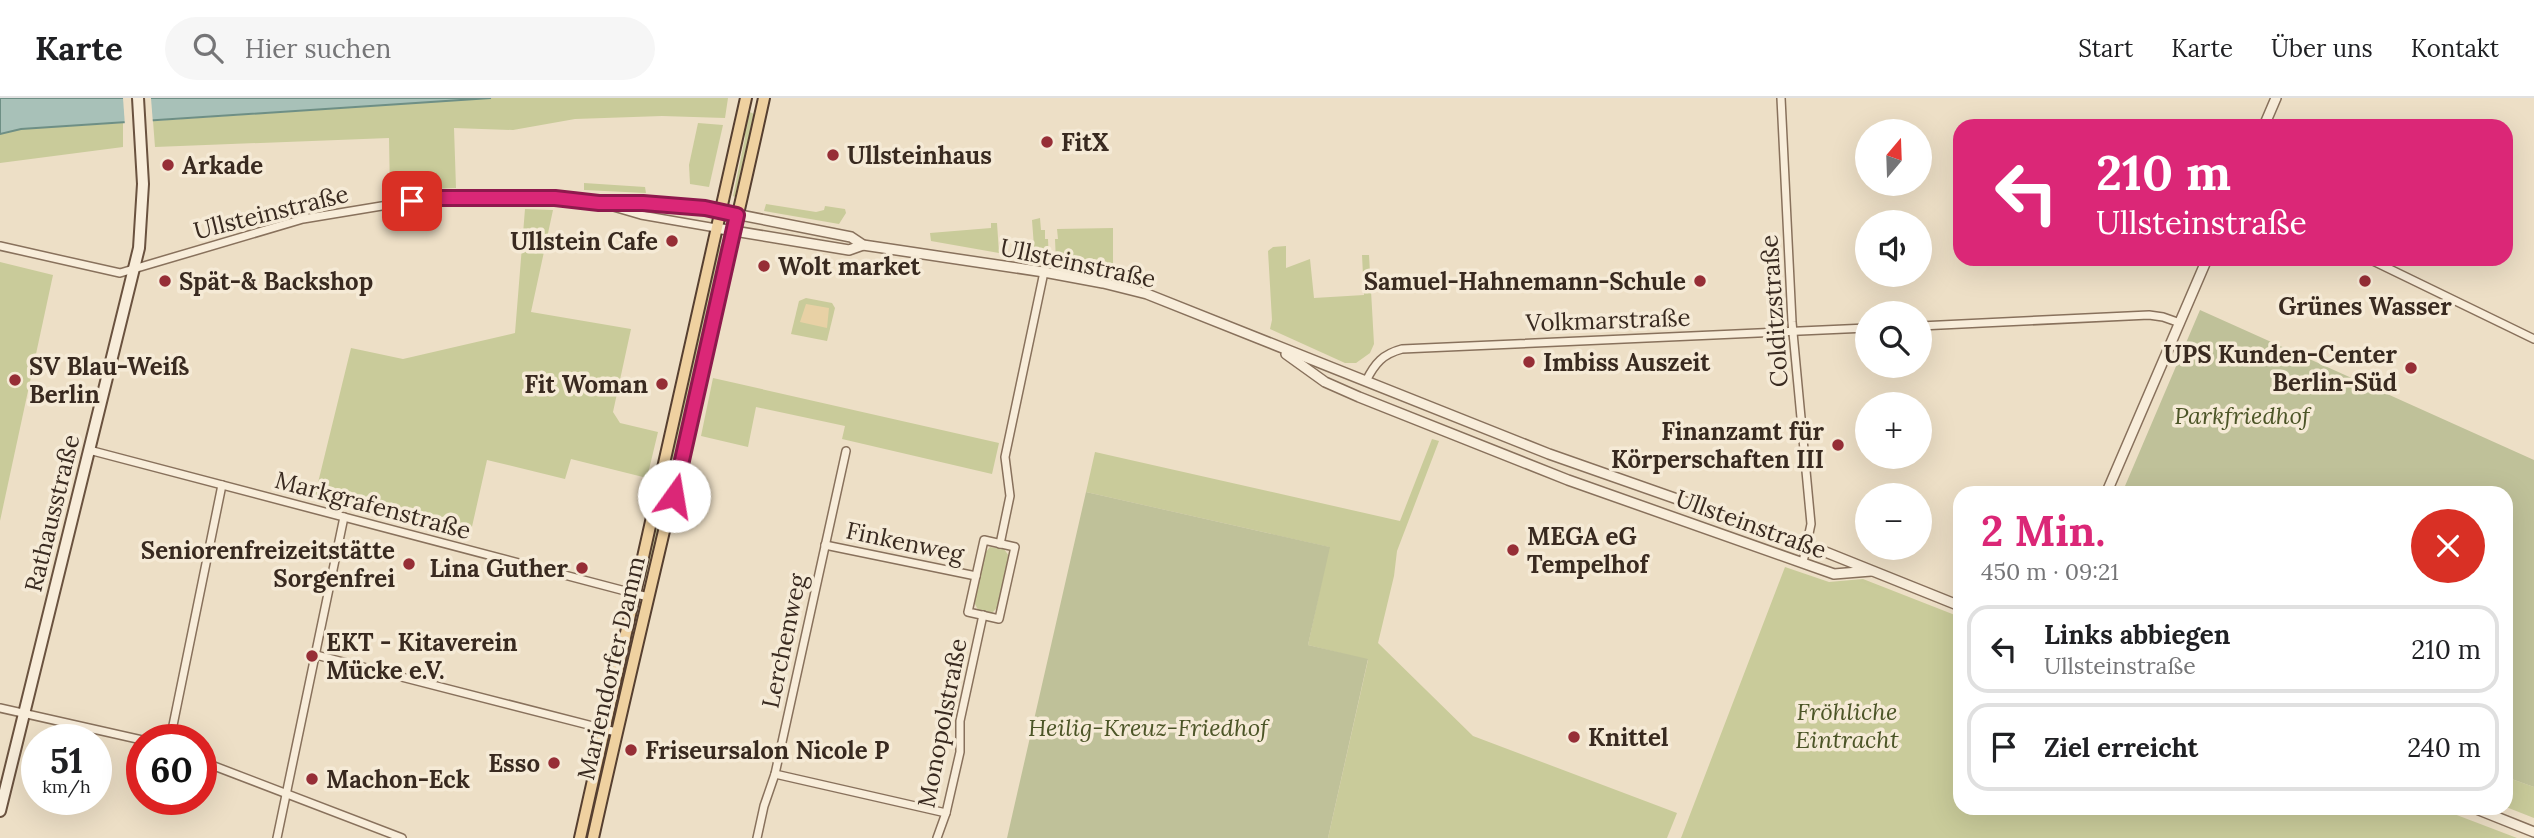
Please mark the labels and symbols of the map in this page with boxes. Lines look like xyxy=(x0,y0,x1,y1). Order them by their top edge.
north arrow xyxy=(1855,119,1932,196)
place label: FitX xyxy=(1061,127,1109,158)
marker: FitX xyxy=(1039,134,1055,150)
place label: Ullsteinhaus xyxy=(847,140,992,171)
marker: Ullsteinhaus xyxy=(825,147,841,163)
place label: Arkade xyxy=(182,150,263,181)
marker: Arkade xyxy=(160,157,176,173)
pin xyxy=(382,171,442,231)
street label: Ullsteinstraße xyxy=(191,178,351,246)
place label: Ullstein Cafe xyxy=(510,226,658,257)
street label: Ullsteinstraße xyxy=(997,231,1159,295)
marker: Ullstein Cafe xyxy=(664,233,680,249)
street label: Colditzstraße xyxy=(1753,234,1795,388)
place label: Wolt market xyxy=(778,251,921,282)
marker: Wolt market xyxy=(756,258,772,274)
place label: Spät-& Backshop xyxy=(179,266,373,297)
place label: Samuel-Hahnemann-Schule xyxy=(1364,266,1686,297)
marker: Spät-& Backshop xyxy=(157,273,173,289)
marker: Samuel-Hahnemann-Schule xyxy=(1692,273,1708,289)
marker: Grünes Wasser xyxy=(2357,273,2373,289)
place label: Grünes Wasser xyxy=(2278,291,2452,322)
street label: Volkmarstraße xyxy=(1524,302,1691,338)
place label: UPS Kunden-Center Berlin-Süd xyxy=(2164,339,2397,398)
place label: Imbiss Auszeit xyxy=(1543,347,1711,378)
place label: SV Blau-Weiß Berlin xyxy=(29,351,189,410)
marker: Imbiss Auszeit xyxy=(1521,354,1537,370)
marker: UPS Kunden-Center Berlin-Süd xyxy=(2403,360,2419,376)
place label: Fit Woman xyxy=(524,369,648,400)
marker: SV Blau-Weiß Berlin xyxy=(7,372,23,388)
marker: Fit Woman xyxy=(654,376,670,392)
park label: Parkfriedhof xyxy=(2174,400,2312,431)
place label: Finanzamt für Körperschaften III xyxy=(1611,416,1824,475)
street label: Rathausstraße xyxy=(17,431,87,595)
marker: Finanzamt für Körperschaften III xyxy=(1830,437,1846,453)
position arrow xyxy=(637,459,711,533)
street label: Markgrafenstraße xyxy=(272,464,474,546)
street label: Ullsteinstraße xyxy=(1671,482,1831,566)
street label: Finkenweg xyxy=(843,514,967,570)
place label: MEGA eG Tempelhof xyxy=(1527,521,1650,580)
place label: Seniorenfreizeitstätte Sorgenfrei xyxy=(141,535,395,594)
marker: MEGA eG Tempelhof xyxy=(1505,542,1521,558)
place label: Lina Guther xyxy=(429,553,568,584)
street label: Mariendorfer Damm xyxy=(570,553,652,783)
marker: Seniorenfreizeitstätte Sorgenfrei xyxy=(401,556,417,572)
marker: Lina Guther xyxy=(574,560,590,576)
street label: Lerchenweg xyxy=(755,570,814,711)
place label: EKT - Kitaverein Mücke e.V. xyxy=(326,627,518,686)
street label: Monopolstraße xyxy=(910,636,974,810)
marker: EKT - Kitaverein Mücke e.V. xyxy=(304,648,320,664)
park label: Fröhliche Eintracht xyxy=(1795,696,1899,755)
park label: Heilig-Kreuz-Friedhof xyxy=(1028,712,1270,743)
place label: Knittel xyxy=(1588,722,1668,753)
speed limit sign: 60 xyxy=(126,724,217,815)
marker: Knittel xyxy=(1566,729,1582,745)
place label: Friseursalon Nicole P xyxy=(645,735,889,766)
marker: Friseursalon Nicole P xyxy=(623,742,639,758)
place label: Esso xyxy=(488,748,540,779)
marker: Esso xyxy=(546,755,562,771)
place label: Machon-Eck xyxy=(326,764,470,795)
marker: Machon-Eck xyxy=(304,771,320,787)

